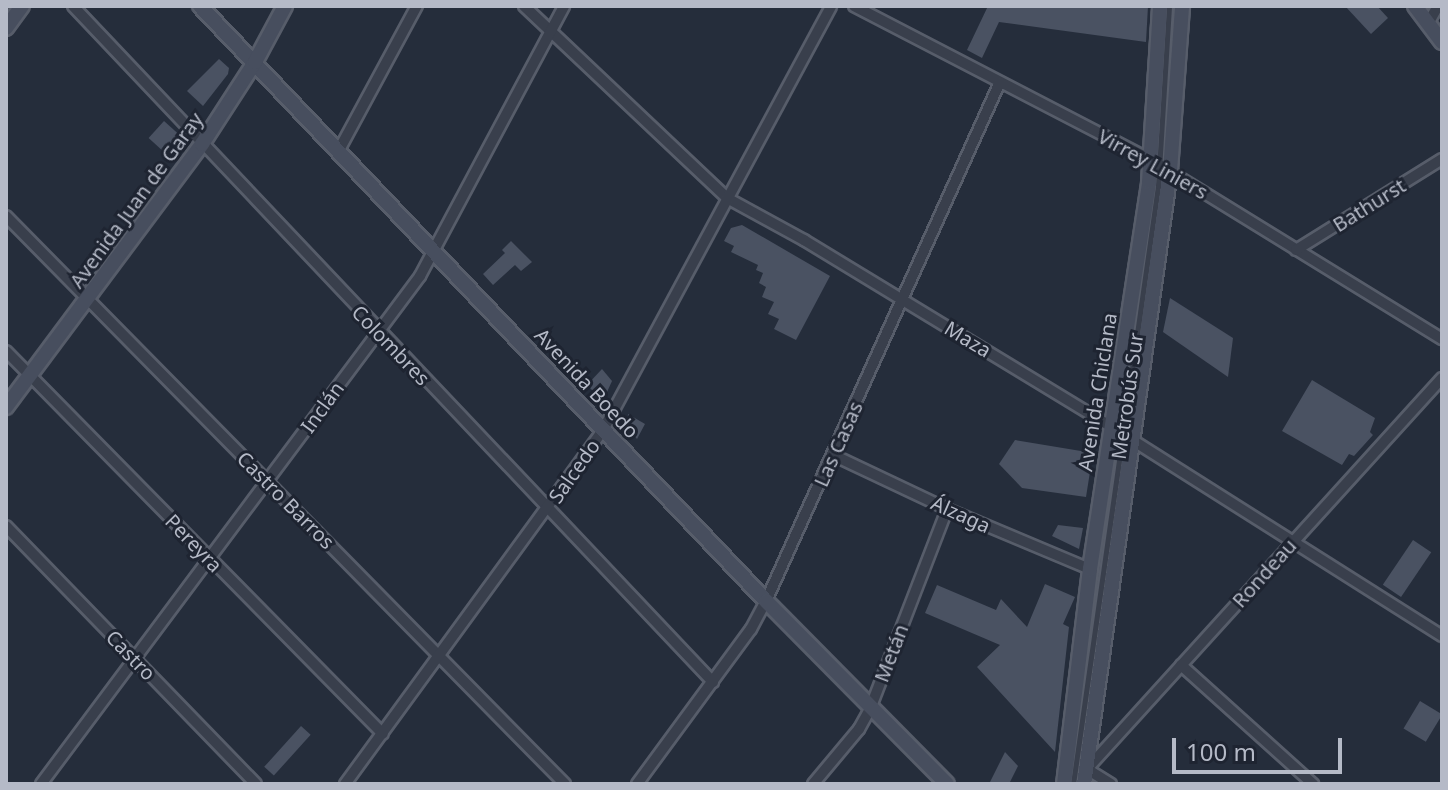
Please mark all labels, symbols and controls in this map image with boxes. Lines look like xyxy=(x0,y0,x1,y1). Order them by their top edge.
street label: Avenida Juan de Garay xyxy=(64,108,208,292)
street label: Virrey Liniers xyxy=(1094,124,1212,204)
street label: Bathurst xyxy=(1328,173,1410,237)
street label: Colombres xyxy=(347,300,435,390)
street label: Avenida Chiclana xyxy=(1073,311,1121,473)
street label: Maza xyxy=(940,316,996,362)
street label: Avenida Boedo xyxy=(530,323,644,443)
street label: Metrobús Sur xyxy=(1106,331,1148,461)
street label: Inclán xyxy=(295,377,349,437)
street label: Las Casas xyxy=(809,398,867,490)
street label: Salcedo xyxy=(543,434,605,508)
street label: Castro Barros xyxy=(232,446,340,554)
street label: Álzaga xyxy=(928,490,994,538)
street label: Pereyra xyxy=(161,509,227,577)
street label: Rondeau xyxy=(1227,534,1301,612)
street label: Metán xyxy=(869,621,913,685)
street label: Castro xyxy=(101,625,161,685)
scale bar xyxy=(1176,722,1346,772)
text: 100 m xyxy=(1186,735,1256,768)

